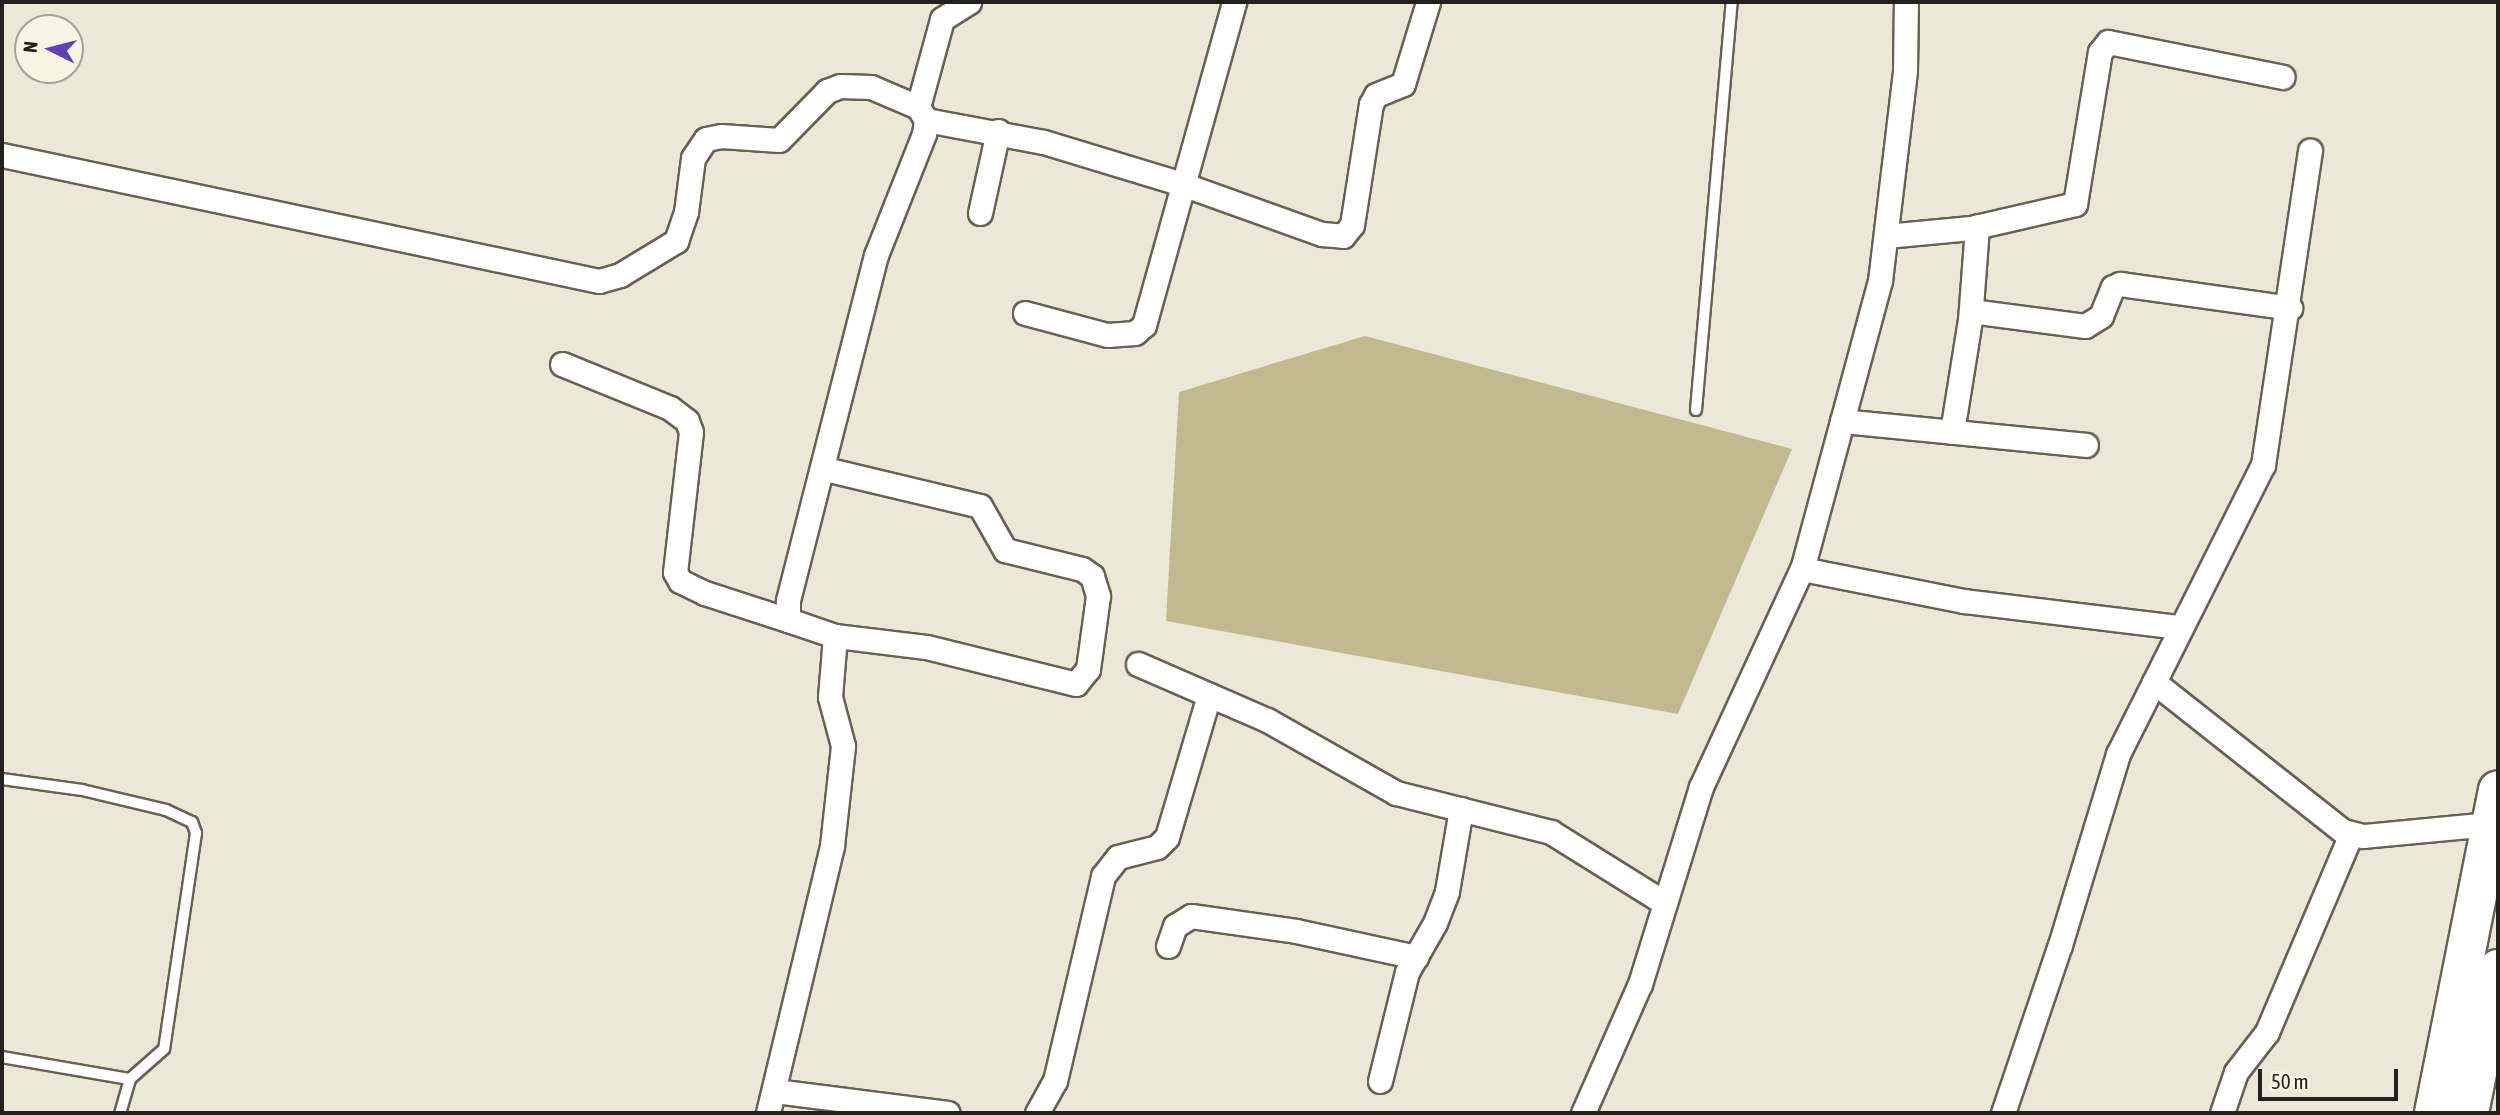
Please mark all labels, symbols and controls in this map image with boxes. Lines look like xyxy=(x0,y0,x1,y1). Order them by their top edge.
north arrow xyxy=(14,14,84,84)
text: N xyxy=(19,40,42,54)
scale bar xyxy=(2262,1056,2402,1100)
text: 50 m xyxy=(2271,1069,2309,1093)

